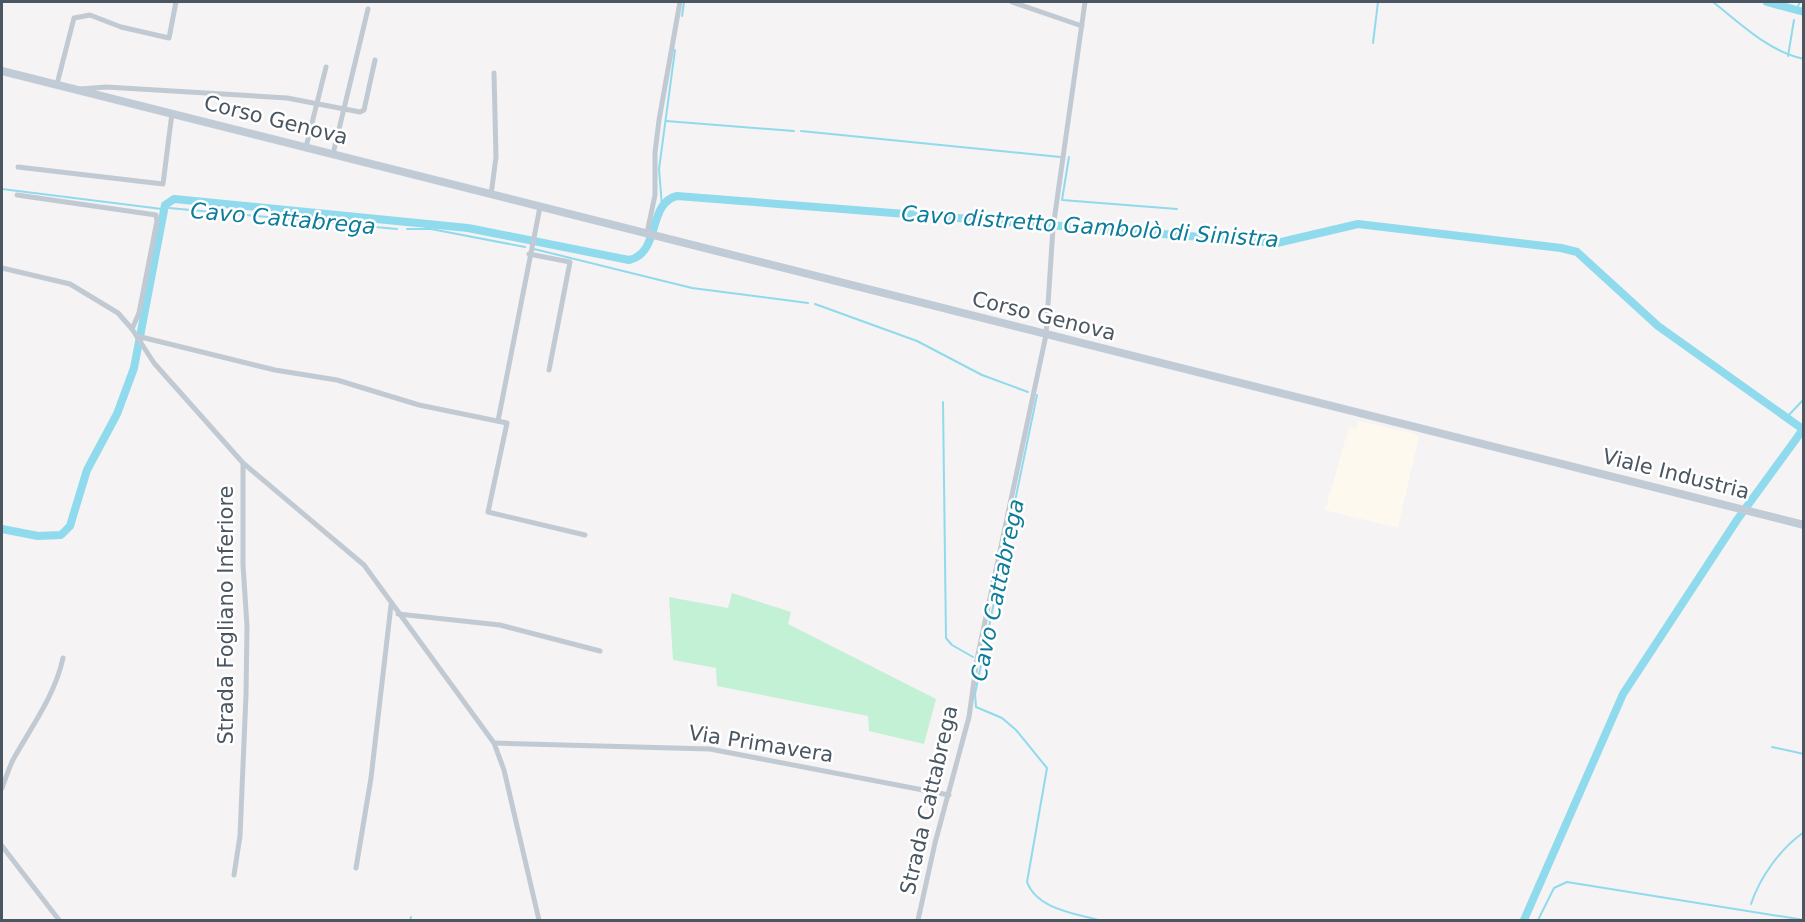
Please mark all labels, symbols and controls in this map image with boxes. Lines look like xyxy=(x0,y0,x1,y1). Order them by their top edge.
street label: Corso Genova xyxy=(202,91,350,149)
water label: Cavo Cattabrega xyxy=(189,198,377,239)
water label: Cavo distretto Gambolò di Sinistra xyxy=(900,201,1280,252)
street label: Corso Genova xyxy=(970,287,1118,345)
street label: Viale Industria xyxy=(1600,444,1752,504)
street label: Strada Fogliano Inferiore xyxy=(214,485,238,745)
water label: Cavo Cattabrega xyxy=(966,497,1029,684)
street label: Strada Cattabrega xyxy=(896,703,962,897)
street label: Via Primavera xyxy=(687,721,835,767)

